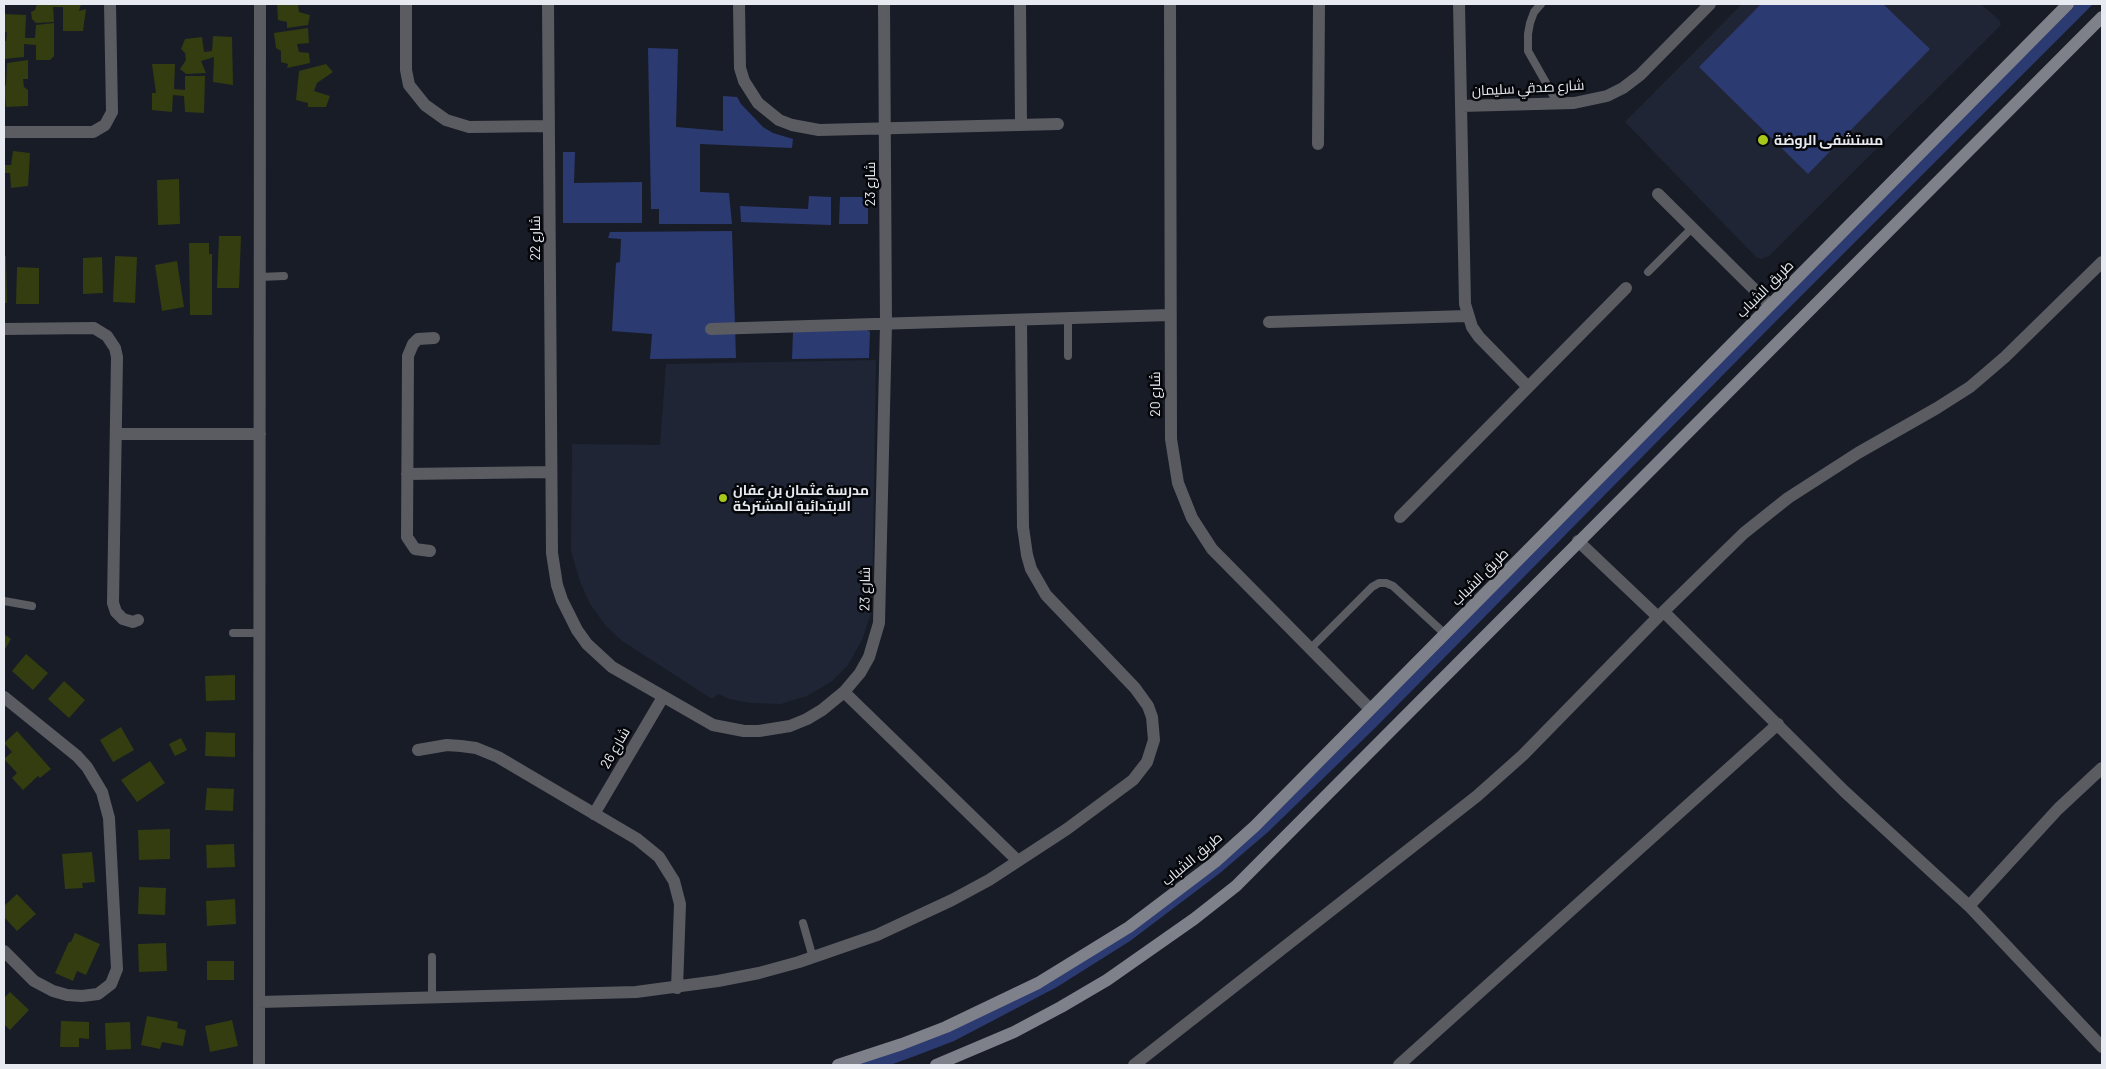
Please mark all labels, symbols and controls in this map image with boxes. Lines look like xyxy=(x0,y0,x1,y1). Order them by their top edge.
street label: شارع صدقي سليمان xyxy=(1471,77,1585,99)
place label: مستشفى الروضة xyxy=(1774,132,1883,148)
marker: مستشفى الروضة xyxy=(1756,133,1770,147)
street label: شارع 23 xyxy=(862,162,878,206)
street label: شارع 22 xyxy=(527,216,543,260)
street label: طريق الشباب xyxy=(1733,257,1797,321)
street label: شارع 20 xyxy=(1147,371,1163,417)
place label: مدرسة عثمان بن عفان الابتدائية المشتركة xyxy=(733,482,869,514)
marker: مدرسة عثمان بن عفان الابتدائية المشتركة xyxy=(717,492,729,504)
street label: طريق الشباب xyxy=(1448,545,1512,609)
street label: شارع 23 xyxy=(856,567,874,611)
street label: شارع 26 xyxy=(597,724,633,772)
street label: طريق الشباب xyxy=(1158,829,1226,889)

